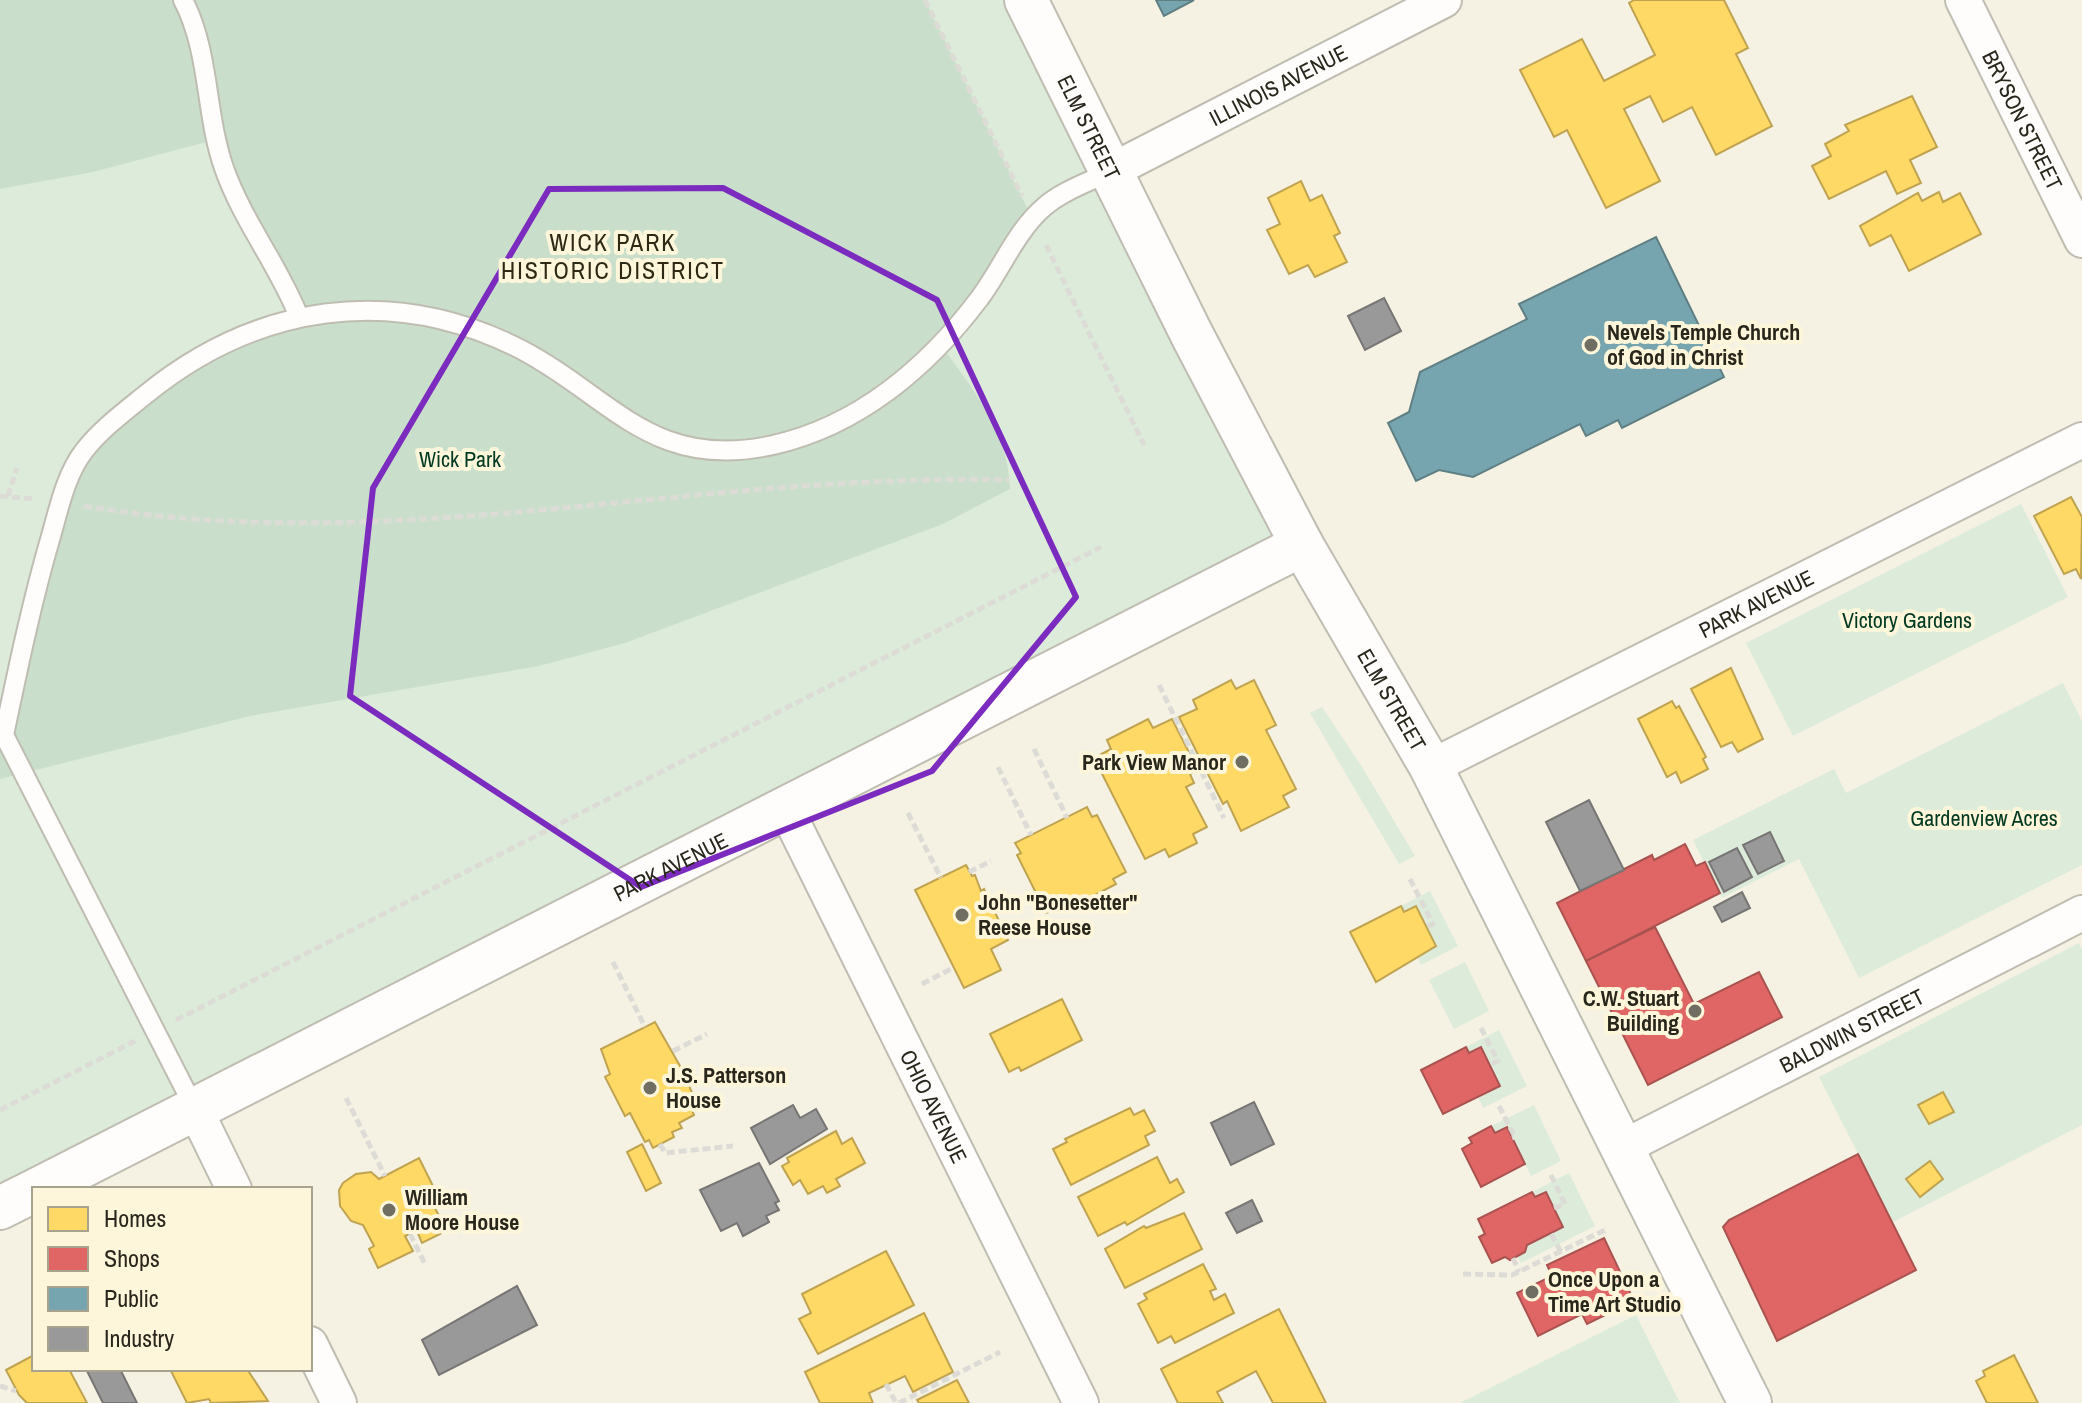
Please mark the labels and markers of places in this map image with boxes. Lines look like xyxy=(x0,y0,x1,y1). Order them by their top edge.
place label: Nevels Temple Church of God in Christ xyxy=(1607,317,1800,372)
marker: Nevels Temple Church of God in Christ xyxy=(1582,336,1600,354)
place label: Park View Manor xyxy=(1082,747,1226,777)
marker: Park View Manor xyxy=(1233,753,1251,771)
place label: John "Bonesetter" Reese House xyxy=(978,887,1137,942)
marker: John "Bonesetter" Reese House xyxy=(953,906,971,924)
place label: C.W. Stuart Building xyxy=(1583,983,1679,1038)
marker: C.W. Stuart Building xyxy=(1686,1002,1704,1020)
place label: J.S. Patterson House xyxy=(666,1060,786,1115)
marker: J.S. Patterson House xyxy=(641,1079,659,1097)
place label: William Moore House xyxy=(405,1182,519,1237)
marker: William Moore House xyxy=(380,1201,398,1219)
place label: Once Upon a Time Art Studio xyxy=(1548,1264,1681,1319)
marker: Once Upon a Time Art Studio xyxy=(1523,1283,1541,1301)

